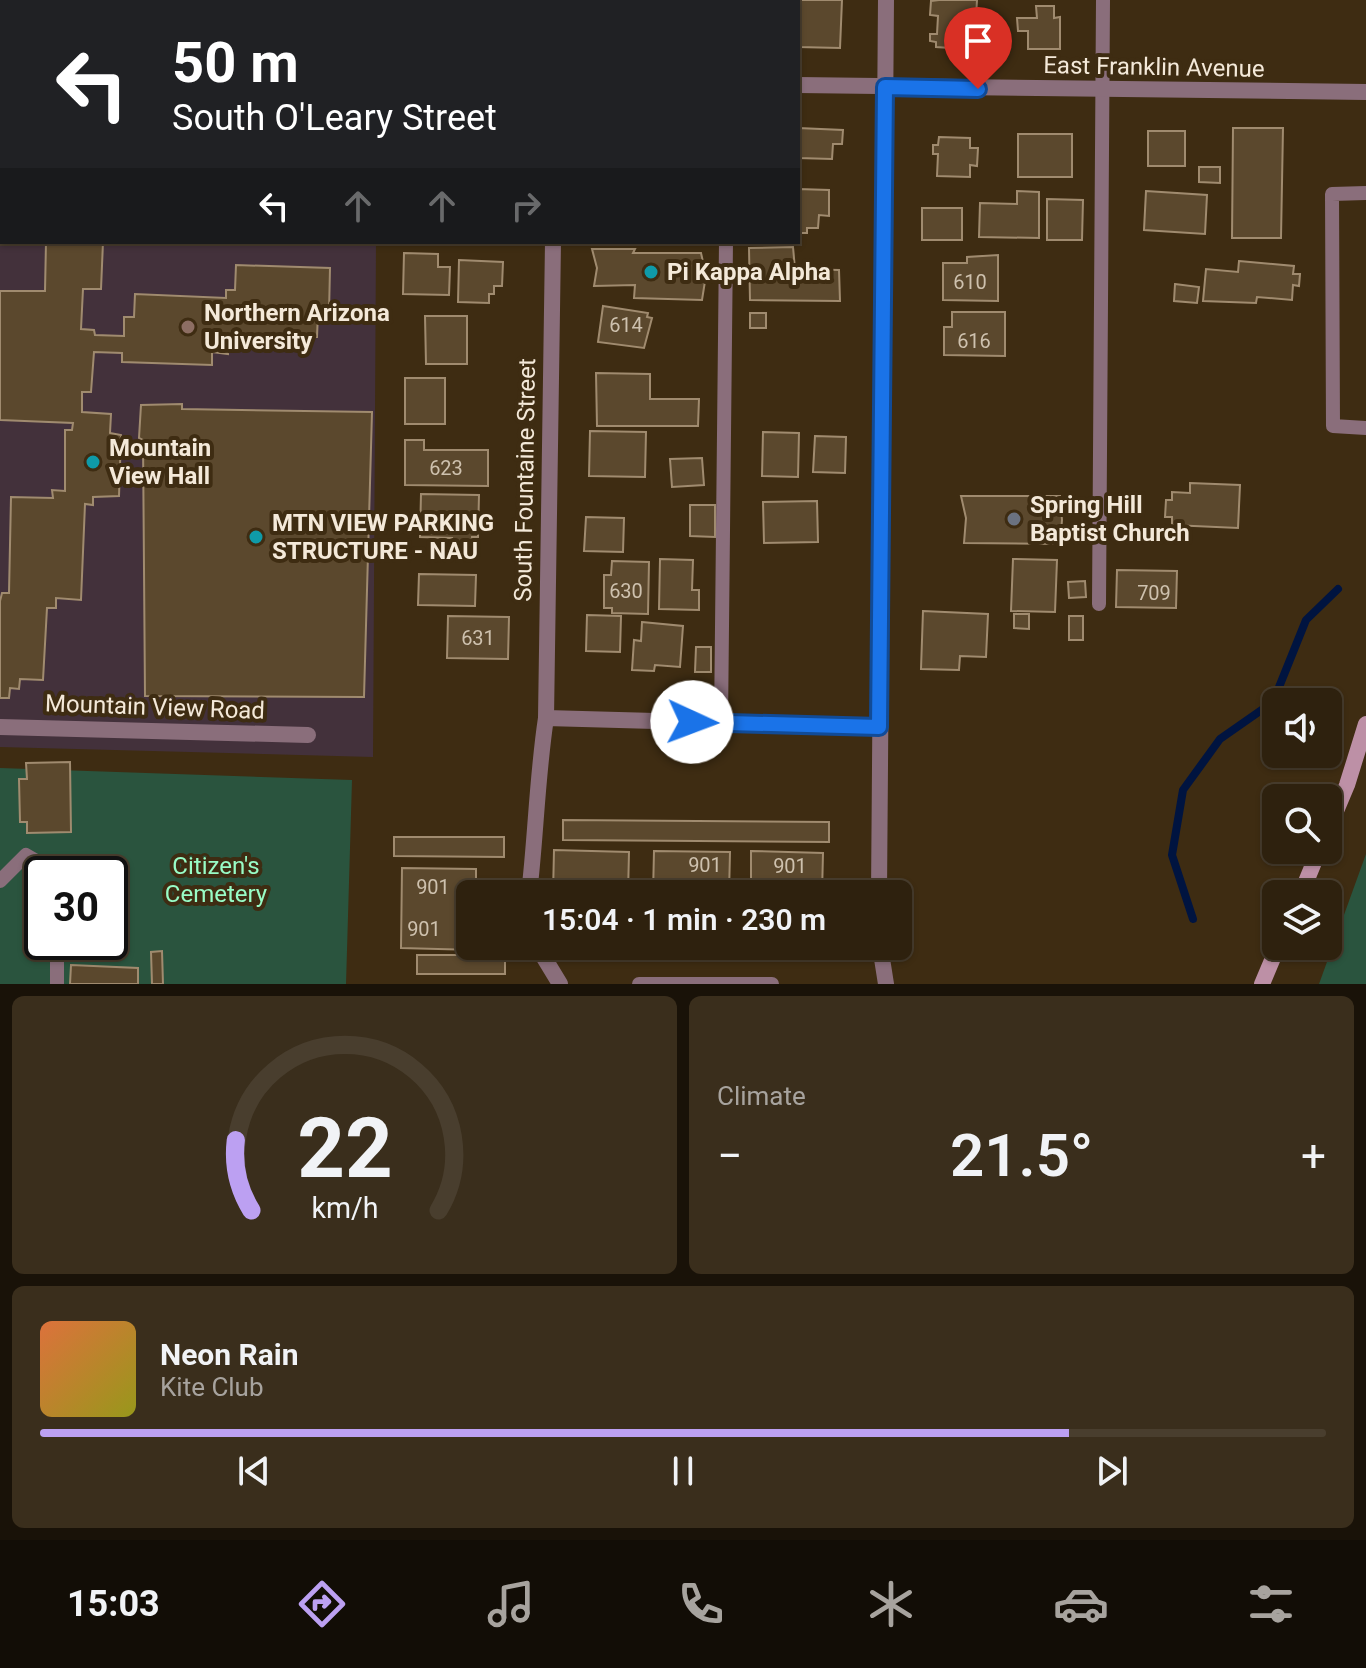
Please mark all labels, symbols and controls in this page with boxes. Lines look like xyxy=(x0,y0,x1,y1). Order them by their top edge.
pin xyxy=(944,7,1012,89)
icon: arrive xyxy=(956,19,1000,63)
text: 50 m xyxy=(172,30,299,96)
icon: left xyxy=(40,32,144,136)
street label: East Franklin Avenue xyxy=(1043,51,1265,83)
text: South O'Leary Street xyxy=(172,97,497,139)
icon: left xyxy=(252,184,296,228)
icon: ahead xyxy=(336,184,380,228)
icon: ahead xyxy=(420,184,464,228)
icon: right xyxy=(504,184,548,228)
place label: Pi Kappa Alpha xyxy=(667,258,831,286)
marker: Pi Kappa Alpha xyxy=(642,263,660,281)
house number: 610 xyxy=(953,270,987,294)
place label: Northern Arizona University xyxy=(204,299,390,355)
house number: 614 xyxy=(609,313,643,337)
marker: Northern Arizona University xyxy=(179,318,197,336)
house number: 616 xyxy=(957,329,991,353)
street label: South Fountaine Street xyxy=(509,358,541,602)
place label: Mountain View Hall xyxy=(109,434,211,490)
marker: Mountain View Hall xyxy=(84,453,102,471)
house number: 623 xyxy=(429,456,463,480)
place label: Spring Hill Baptist Church xyxy=(1030,491,1190,547)
place label: MTN VIEW PARKING STRUCTURE - NAU xyxy=(272,509,494,565)
marker: Spring Hill Baptist Church xyxy=(1005,510,1023,528)
marker: MTN VIEW PARKING STRUCTURE - NAU xyxy=(247,528,265,546)
house number: 630 xyxy=(609,579,643,603)
house number: 709 xyxy=(1137,581,1171,605)
house number: 631 xyxy=(461,626,495,650)
position arrow xyxy=(650,680,734,764)
map controls xyxy=(1262,688,1342,960)
button: sound xyxy=(1262,688,1342,768)
street label: Mountain View Road xyxy=(45,689,265,725)
button: search xyxy=(1262,784,1342,864)
park label: Citizen's Cemetery xyxy=(165,852,268,908)
house number: 901 xyxy=(688,853,722,877)
house number: 901 xyxy=(773,854,807,878)
speed limit sign: 30 xyxy=(24,856,128,960)
house number: 901 xyxy=(416,875,450,899)
button: layers xyxy=(1262,880,1342,960)
text: 15:04 · 1 min · 230 m xyxy=(542,902,826,937)
house number: 901 xyxy=(407,917,441,941)
text: Climate xyxy=(717,1081,806,1111)
text: 22 xyxy=(297,1100,392,1197)
text: 21.5° xyxy=(950,1120,1093,1191)
text: − xyxy=(717,1130,742,1182)
text: + xyxy=(1301,1130,1326,1182)
text: km/h xyxy=(311,1191,378,1225)
text: Neon Rain xyxy=(160,1337,299,1372)
text: Kite Club xyxy=(160,1372,264,1402)
icon: previous xyxy=(232,1449,276,1493)
icon: pause xyxy=(661,1449,705,1493)
icon: next xyxy=(1090,1449,1134,1493)
icon: directions xyxy=(294,1576,350,1632)
icon: music xyxy=(483,1576,539,1632)
icon: phone xyxy=(673,1576,729,1632)
icon: climate xyxy=(863,1576,919,1632)
icon: car xyxy=(1053,1576,1109,1632)
icon: filters xyxy=(1243,1576,1299,1632)
text: 15:03 xyxy=(67,1583,160,1625)

